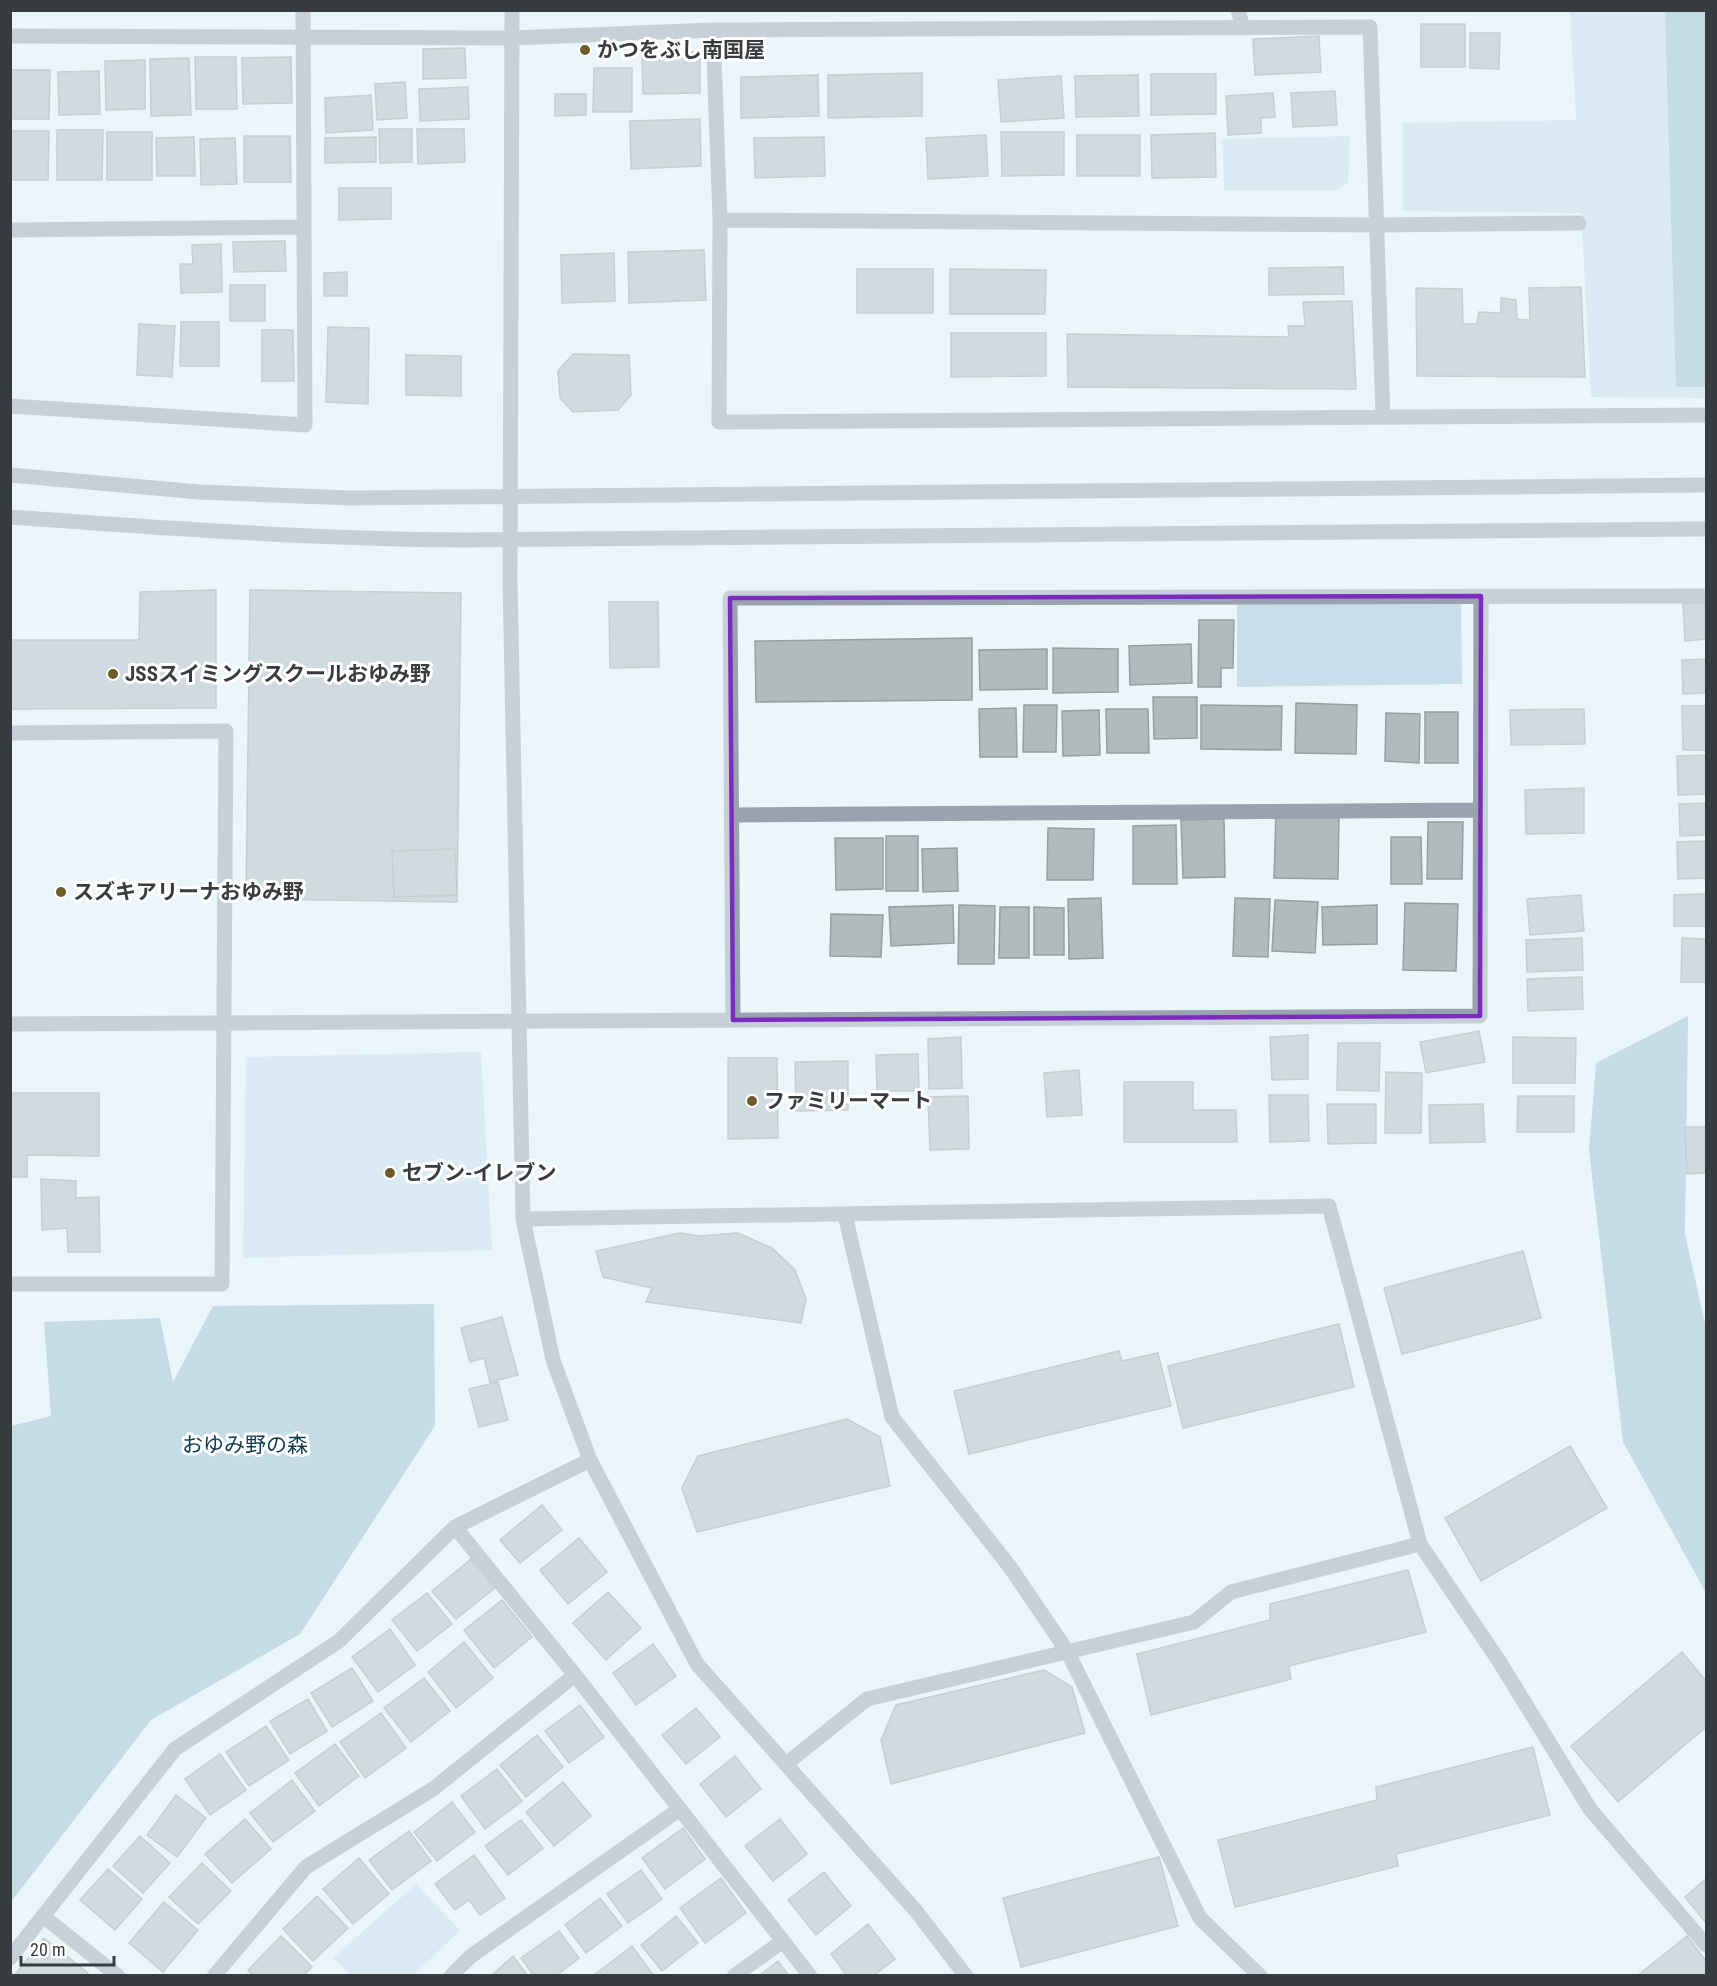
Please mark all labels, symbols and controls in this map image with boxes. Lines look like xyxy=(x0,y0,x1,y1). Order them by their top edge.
place label: かつをぶし南国屋 xyxy=(597,38,765,62)
marker: かつをぶし南国屋 xyxy=(578,43,592,57)
place label: JSSスイミングスクールおゆみ野 xyxy=(125,662,431,686)
marker: JSSスイミングスクールおゆみ野 xyxy=(106,667,120,681)
place label: スズキアリーナおゆみ野 xyxy=(73,880,304,904)
marker: スズキアリーナおゆみ野 xyxy=(54,885,68,899)
place label: ファミリーマート xyxy=(764,1089,932,1113)
marker: ファミリーマート xyxy=(745,1094,759,1108)
place label: セブン-イレブン xyxy=(402,1161,557,1185)
marker: セブン-イレブン xyxy=(383,1166,397,1180)
park label: おゆみ野の森 xyxy=(182,1433,308,1457)
scale bar xyxy=(21,1929,114,1967)
text: 20 m xyxy=(30,1939,65,1960)

